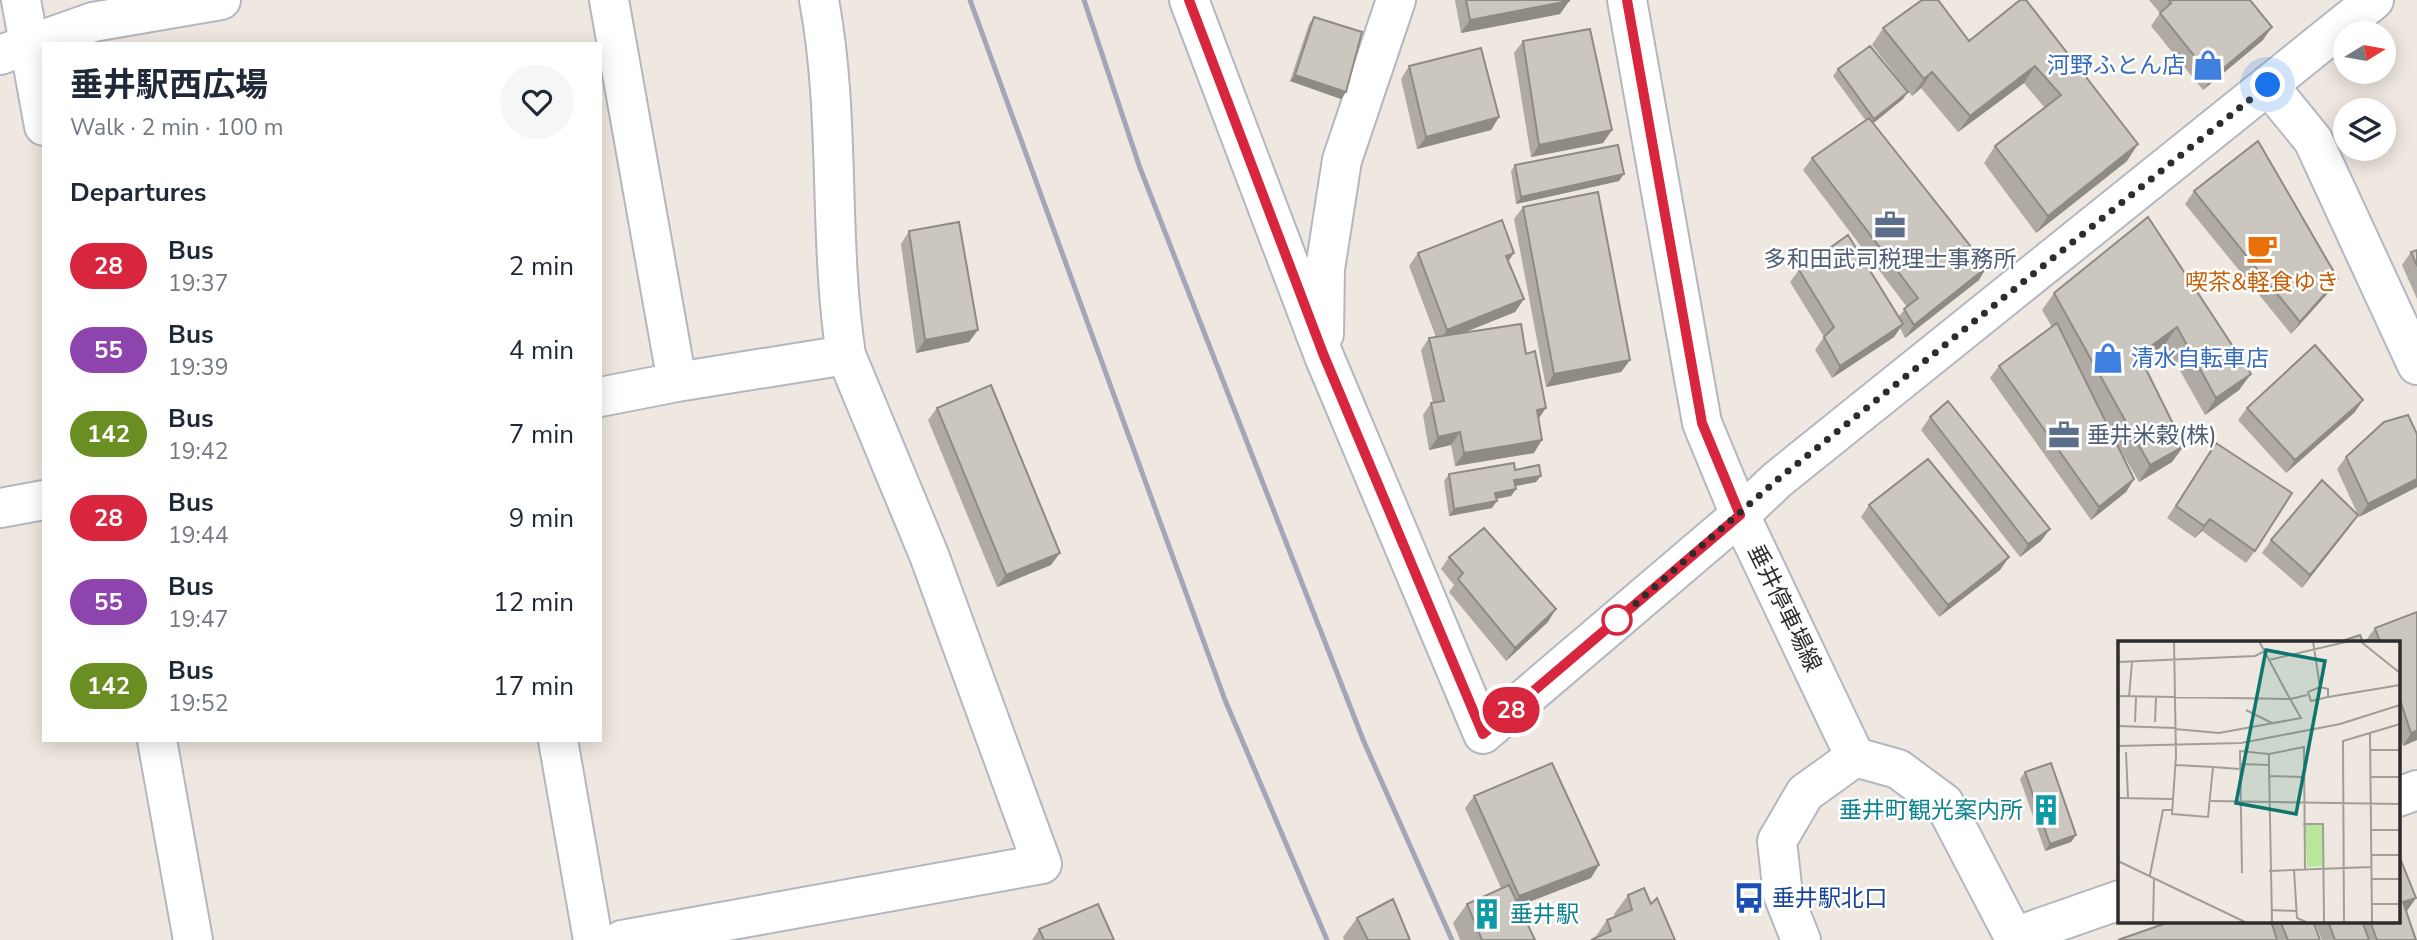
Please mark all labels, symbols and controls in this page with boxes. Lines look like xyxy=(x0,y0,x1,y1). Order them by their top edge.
north arrow xyxy=(2333,21,2396,84)
map controls xyxy=(2333,21,2396,161)
shop icon: 河野ふとん店 xyxy=(2191,48,2225,82)
place label: 河野ふとん店 xyxy=(2047,50,2185,81)
text: 垂井駅西広場 xyxy=(70,63,268,108)
button: heart xyxy=(500,65,574,139)
your location xyxy=(2250,67,2285,102)
button: layers xyxy=(2333,98,2396,161)
text: Walk · 2 min · 100 m xyxy=(70,112,283,143)
text: Departures xyxy=(70,175,206,210)
office icon: 多和田武司税理士事務所 xyxy=(1873,208,1907,242)
cafe icon: 喫茶&軽食ゆき xyxy=(2245,231,2279,265)
text: Bus xyxy=(168,233,214,268)
place label: 多和田武司税理士事務所 xyxy=(1764,244,2017,275)
text: 2 min xyxy=(509,249,574,284)
text: 28 xyxy=(94,250,123,282)
place label: 喫茶&軽食ゆき xyxy=(2185,267,2339,298)
text: 19:37 xyxy=(168,268,228,299)
text: Bus xyxy=(168,317,214,352)
text: 4 min xyxy=(509,333,574,368)
text: 55 xyxy=(94,334,123,366)
shop icon: 清水自転車店 xyxy=(2091,341,2125,375)
place label: 清水自転車店 xyxy=(2131,343,2269,374)
text: 19:39 xyxy=(168,352,228,383)
text: Bus xyxy=(168,401,214,436)
text: 7 min xyxy=(509,417,574,452)
text: 142 xyxy=(87,418,130,450)
office icon: 垂井米穀(株) xyxy=(2047,418,2081,452)
place label: 垂井米穀(株) xyxy=(2087,420,2217,451)
text: 19:42 xyxy=(168,436,228,467)
text: Bus xyxy=(168,485,214,520)
text: 9 min xyxy=(509,501,574,536)
text: 28 xyxy=(94,502,123,534)
text: 19:44 xyxy=(168,520,228,551)
street label: 垂井停車場線 xyxy=(1740,539,1829,677)
text: Bus xyxy=(168,569,214,604)
text: 12 min xyxy=(493,585,574,620)
text: 55 xyxy=(94,586,123,618)
text: 19:47 xyxy=(168,604,228,635)
unlabelled marker xyxy=(1602,605,1632,635)
inset map xyxy=(2118,641,2400,922)
text: Bus xyxy=(168,653,214,688)
text: 17 min xyxy=(493,669,574,704)
text: 142 xyxy=(87,670,130,702)
line badge: 28 xyxy=(1480,687,1542,733)
text: 19:52 xyxy=(168,688,228,719)
text: 28 xyxy=(1497,694,1525,726)
building icon: 垂井町観光案内所 xyxy=(2029,793,2063,827)
place label: 垂井町観光案内所 xyxy=(1839,795,2023,826)
bus stop icon: 垂井駅北口 xyxy=(1732,881,1766,915)
place label: 垂井駅北口 xyxy=(1772,883,1887,914)
building icon: 垂井駅 xyxy=(1470,897,1504,931)
place label: 垂井駅 xyxy=(1510,899,1579,930)

